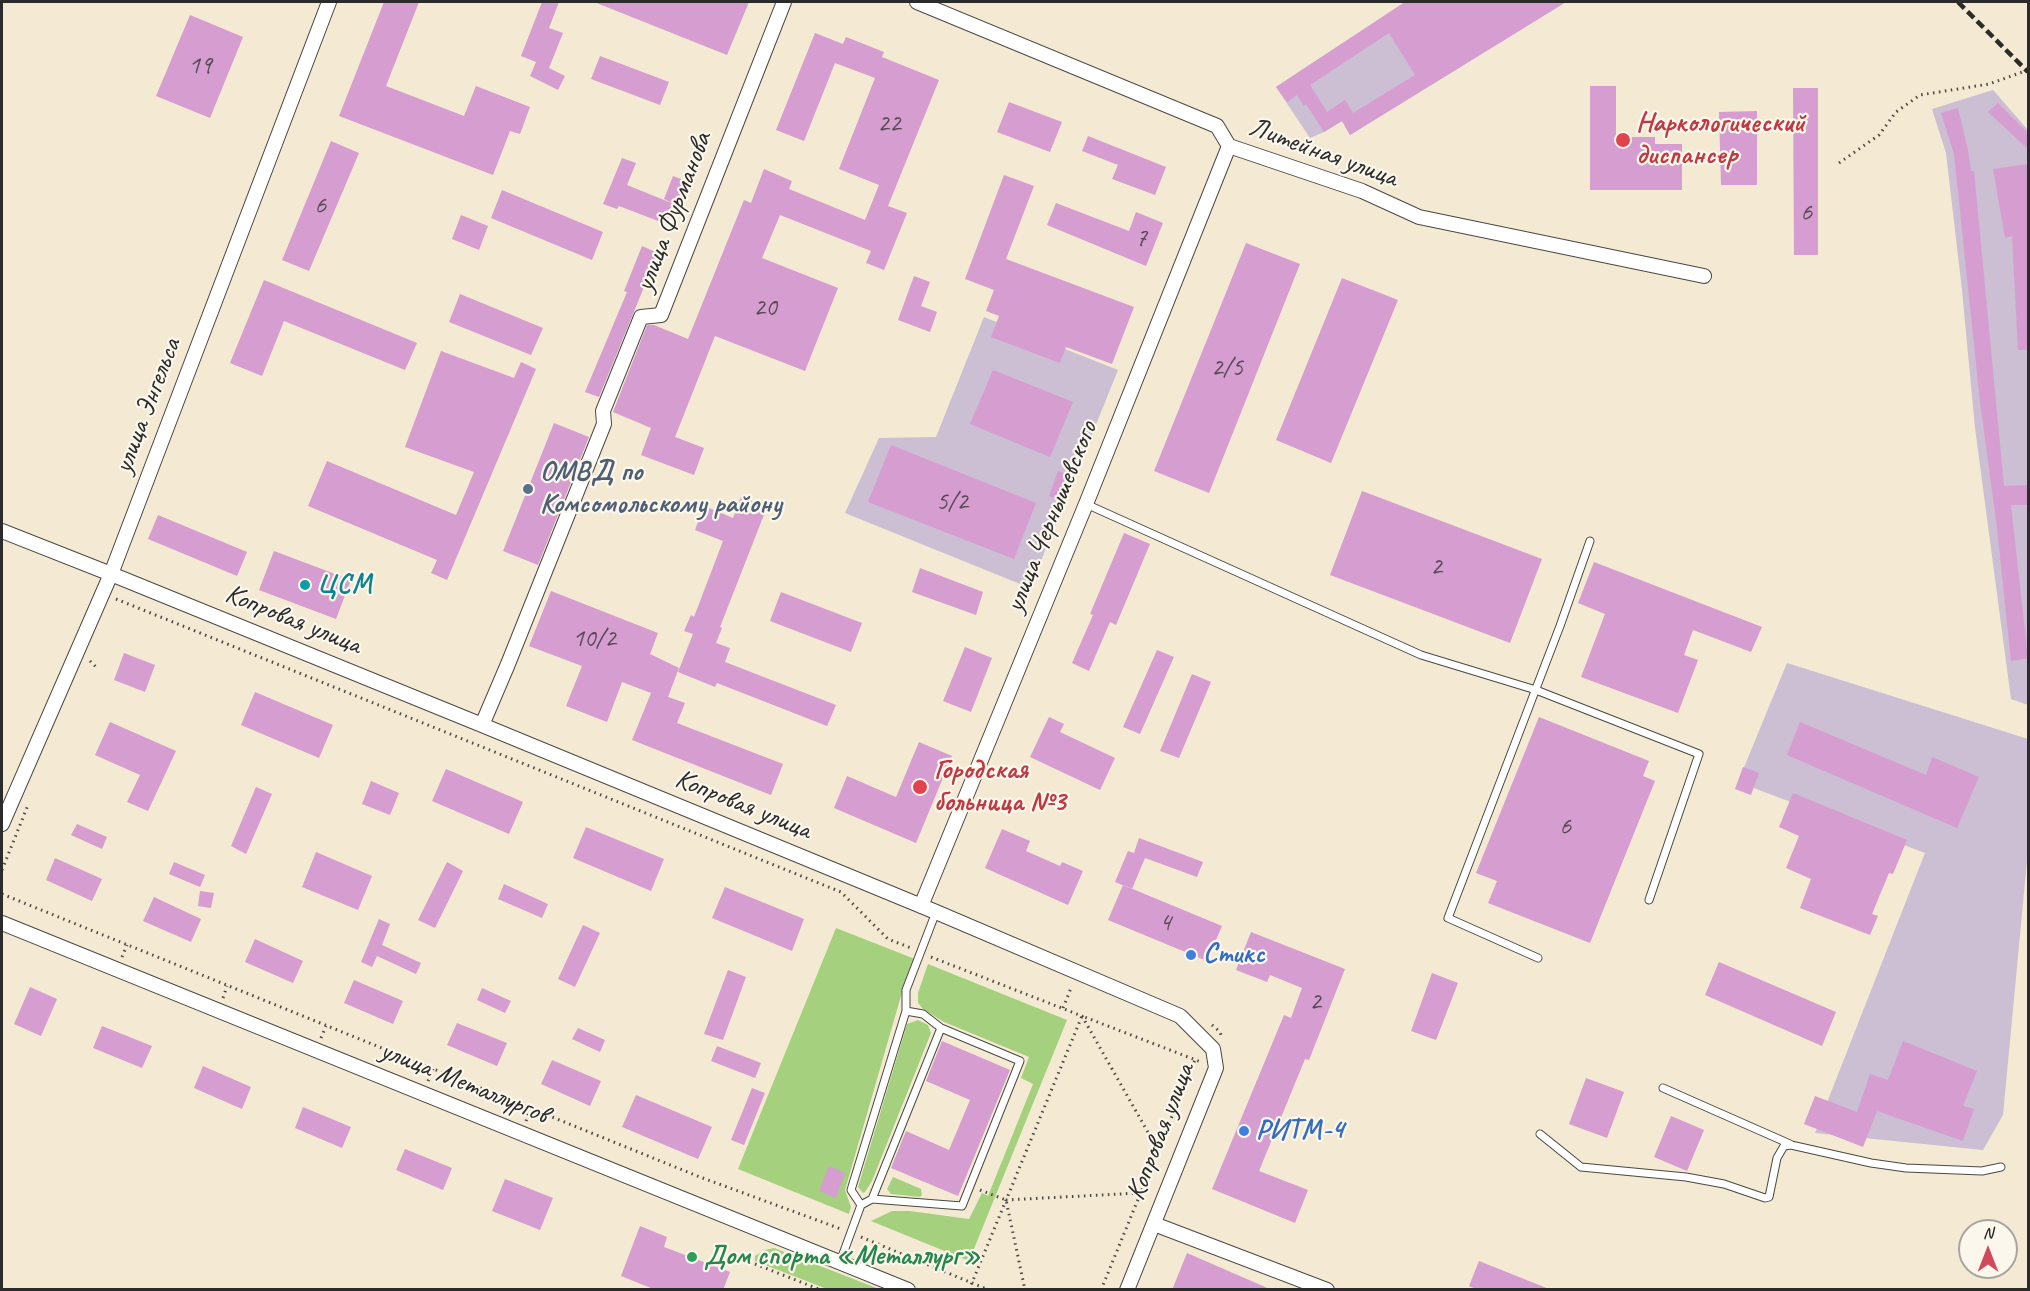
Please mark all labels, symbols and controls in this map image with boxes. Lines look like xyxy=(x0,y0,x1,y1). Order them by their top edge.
house number: 19 xyxy=(188,50,212,82)
place label: Наркологический диспансер xyxy=(1636,107,1805,173)
house number: 22 xyxy=(877,108,901,140)
street label: Литейная улица xyxy=(1244,111,1402,195)
street label: улица Фурманова xyxy=(628,128,720,296)
marker: Наркологический диспансер xyxy=(1614,131,1632,149)
house number: 6 xyxy=(314,190,326,222)
house number: 6 xyxy=(1800,197,1812,229)
house number: 7 xyxy=(1135,223,1147,255)
house number: 20 xyxy=(753,292,777,324)
street label: улица Энгельса xyxy=(107,334,189,478)
house number: 2/5 xyxy=(1211,352,1243,384)
street label: улица Чернышевского xyxy=(998,417,1106,617)
place label: ОМВД по Комсомольскому району xyxy=(540,456,782,522)
marker: ОМВД по Комсомольскому району xyxy=(521,482,535,496)
house number: 5/2 xyxy=(936,486,968,518)
house number: 2 xyxy=(1430,551,1442,583)
place label: ЦСМ xyxy=(317,568,373,602)
street label: Копровая улица xyxy=(220,578,366,662)
marker: ЦСМ xyxy=(298,578,312,592)
house number: 10/2 xyxy=(572,623,616,655)
place label: Городская больница №3 xyxy=(934,754,1066,820)
street label: Копровая улица xyxy=(670,763,816,847)
marker: Городская больница №3 xyxy=(911,778,929,796)
house number: 6 xyxy=(1559,811,1571,843)
house number: 4 xyxy=(1159,907,1171,939)
place label: Стикс xyxy=(1203,938,1265,972)
marker: Стикс xyxy=(1184,948,1198,962)
house number: 2 xyxy=(1309,986,1321,1018)
street label: улица Металлургов xyxy=(375,1034,553,1132)
street label: Копровая улица xyxy=(1120,1059,1202,1205)
place label: РИТМ-4 xyxy=(1256,1114,1344,1148)
marker: РИТМ-4 xyxy=(1237,1124,1251,1138)
north arrow xyxy=(1958,1219,2018,1279)
text: N xyxy=(1983,1223,1993,1243)
place label: Дом спорта «Металлург» xyxy=(704,1240,980,1274)
marker: Дом спорта «Металлург» xyxy=(685,1250,699,1264)

